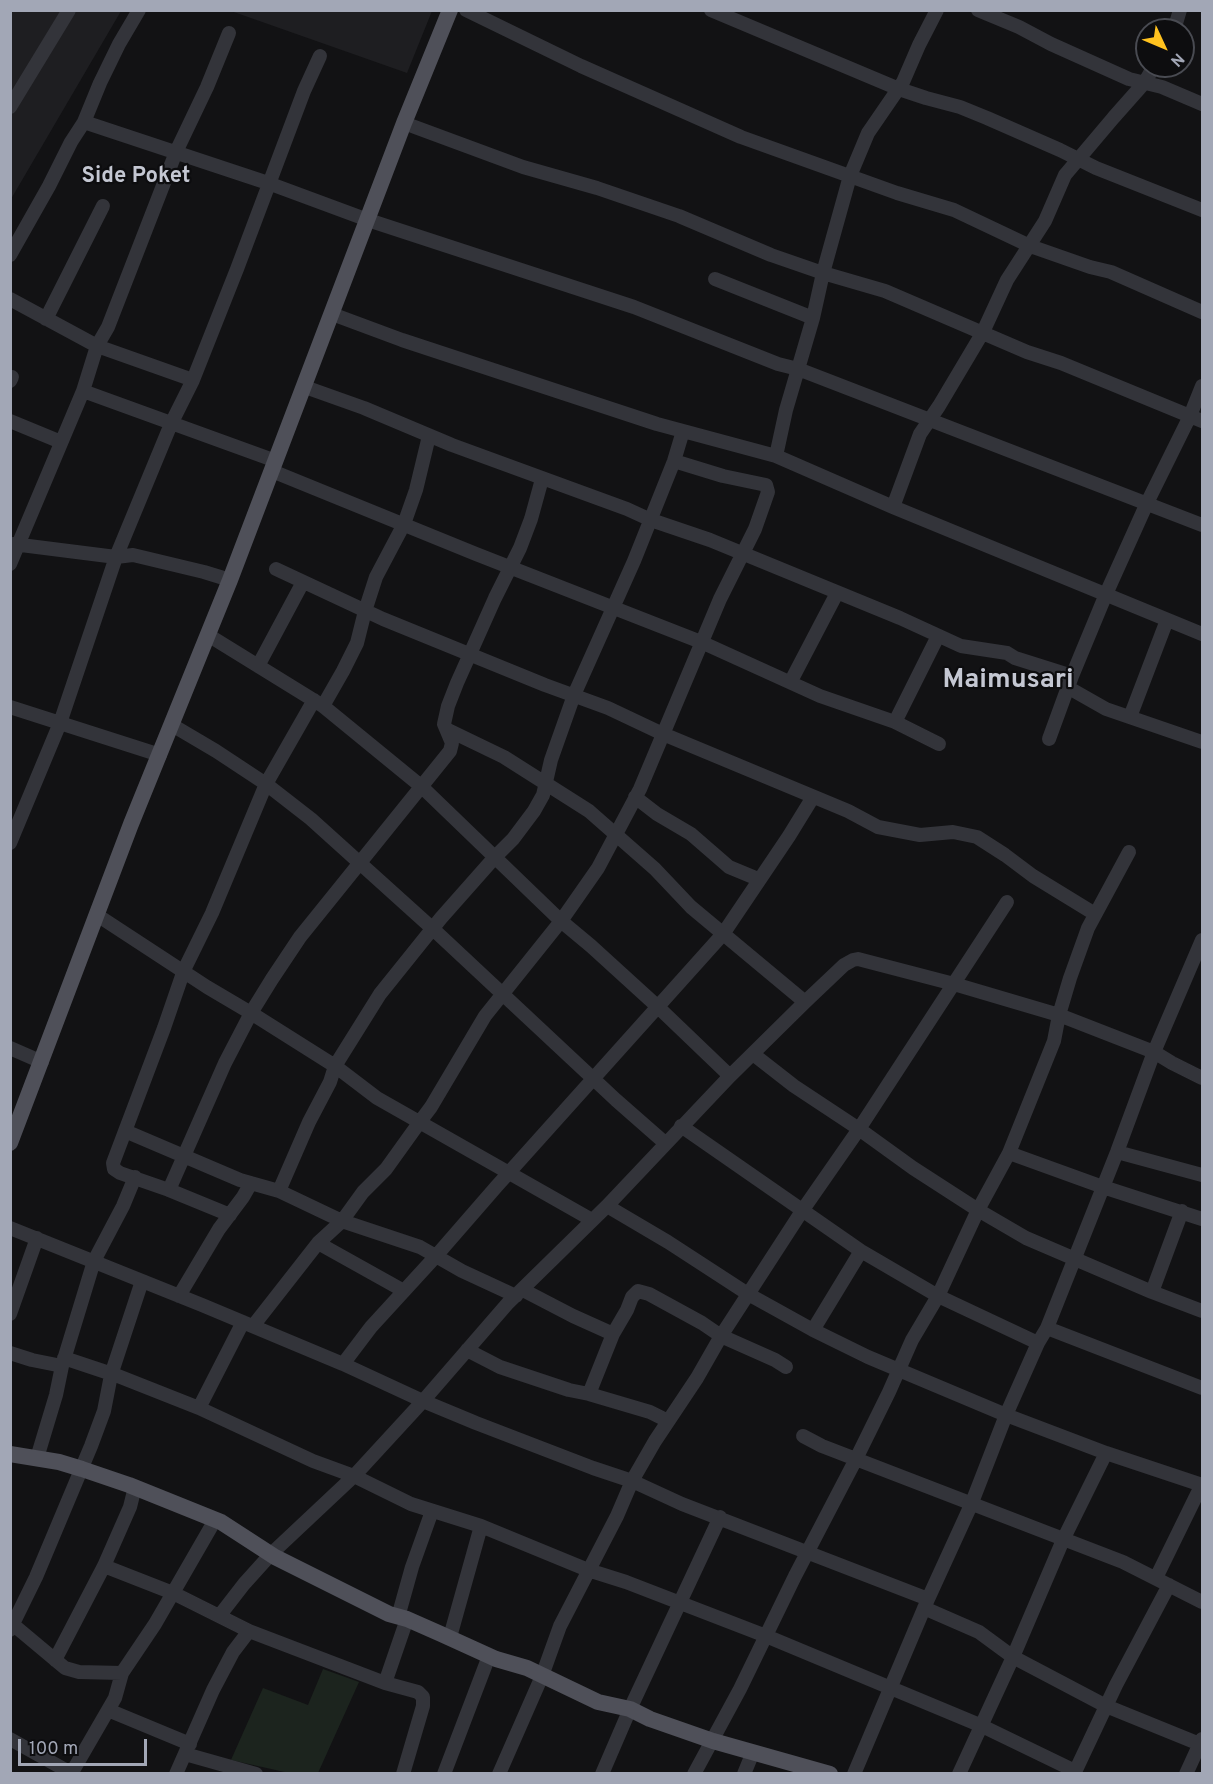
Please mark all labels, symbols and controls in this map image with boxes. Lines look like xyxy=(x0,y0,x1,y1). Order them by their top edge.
north arrow xyxy=(1135,18,1195,78)
text: N xyxy=(1165,48,1188,70)
district label: Side Poket xyxy=(82,165,190,191)
district label: Maimusari xyxy=(942,666,1074,698)
scale bar xyxy=(21,1727,150,1765)
text: 100 m xyxy=(29,1738,78,1761)

